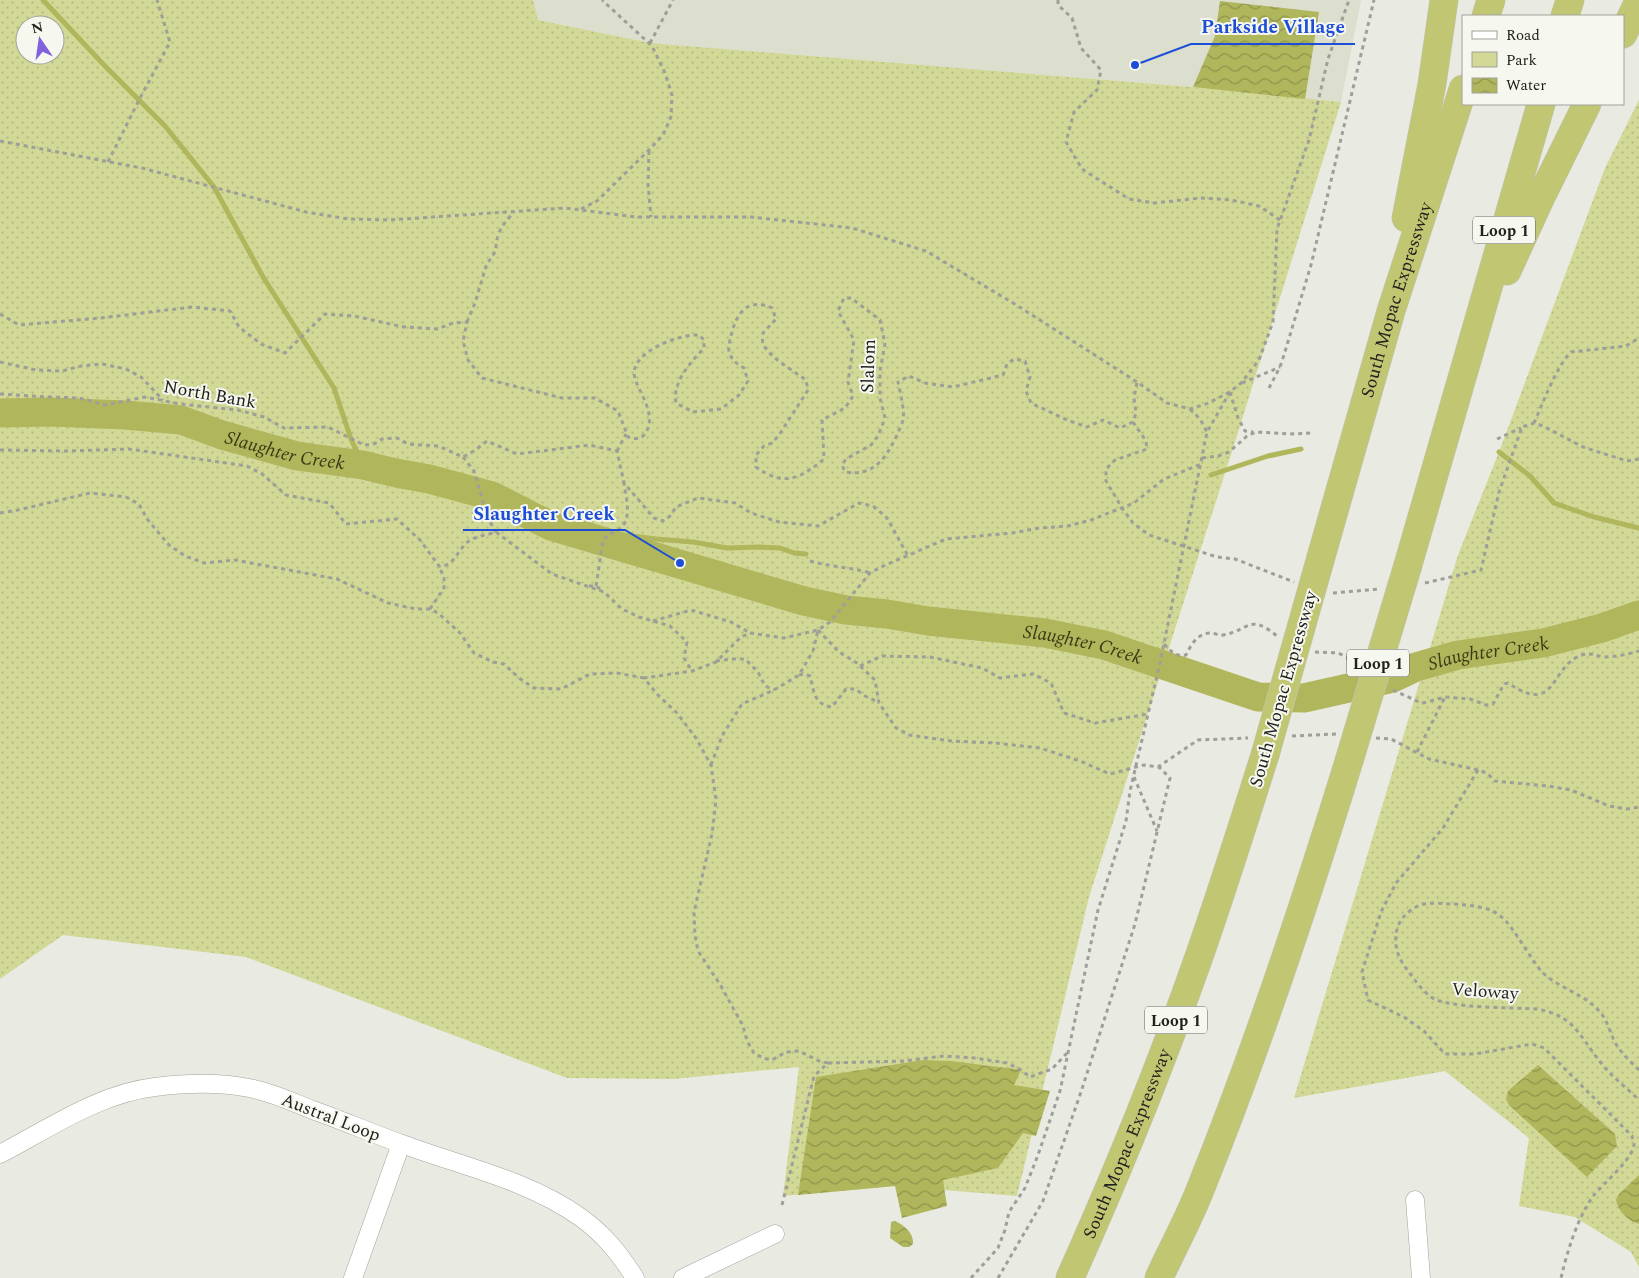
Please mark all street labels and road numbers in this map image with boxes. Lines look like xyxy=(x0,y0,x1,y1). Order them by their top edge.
street label: South Mopac Expressway xyxy=(1354,197,1440,401)
road number: Loop 1 xyxy=(1473,216,1535,244)
street label: Slalom xyxy=(854,339,883,394)
street label: North Bank xyxy=(161,373,258,416)
street label: South Mopac Expressway xyxy=(1242,586,1325,791)
road number: Loop 1 xyxy=(1347,650,1409,676)
street label: Veloway xyxy=(1451,976,1521,1007)
road number: Loop 1 xyxy=(1145,1006,1207,1034)
street label: South Mopac Expressway xyxy=(1076,1043,1179,1243)
street label: Austral Loop xyxy=(277,1086,384,1149)

